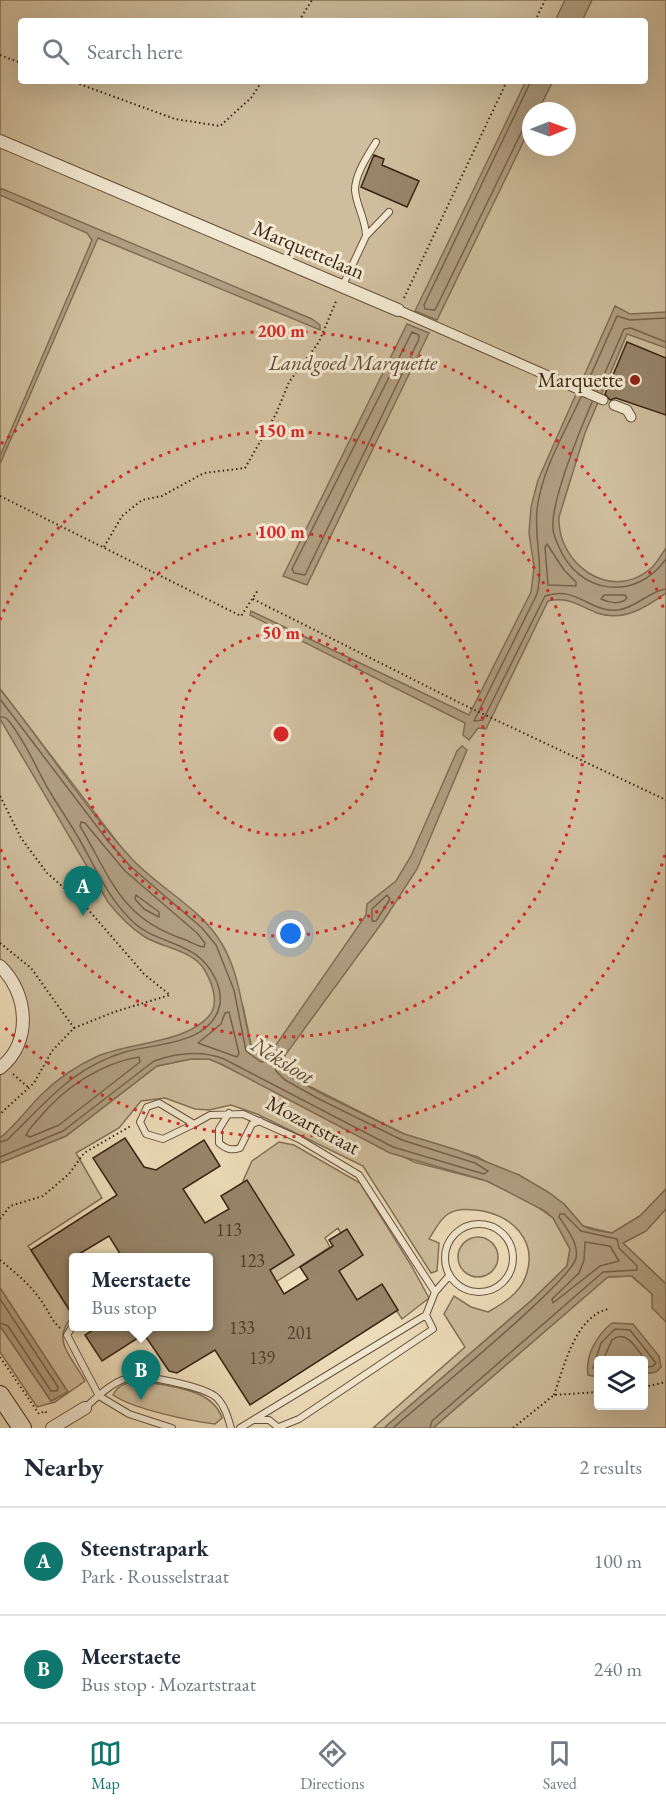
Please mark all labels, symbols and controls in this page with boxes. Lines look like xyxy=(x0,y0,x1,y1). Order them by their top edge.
search box xyxy=(18,18,648,84)
icon: search xyxy=(39,35,72,68)
text: Search here xyxy=(87,37,182,66)
north arrow xyxy=(522,102,576,156)
street label: Marquettelaan xyxy=(249,214,369,285)
text: 200 m xyxy=(257,319,305,342)
park label: Landgoed Marquette xyxy=(268,349,438,377)
place label: Marquette xyxy=(538,366,623,393)
marker: Marquette xyxy=(628,373,642,387)
text: 150 m xyxy=(257,419,305,442)
text: 100 m xyxy=(257,520,305,543)
text: 50 m xyxy=(262,621,300,644)
centre of rings xyxy=(271,724,291,744)
pin: A xyxy=(64,866,103,916)
your location xyxy=(276,919,305,948)
water label: Neksloot xyxy=(245,1029,321,1092)
street label: Mozartstraat xyxy=(262,1089,365,1161)
house number: 113 xyxy=(216,1218,242,1241)
house number: 123 xyxy=(239,1249,265,1272)
popup xyxy=(69,1253,213,1331)
text: Meerstaete xyxy=(91,1265,191,1294)
text: Bus stop xyxy=(91,1294,157,1320)
house number: 133 xyxy=(229,1316,255,1339)
house number: 201 xyxy=(287,1321,313,1344)
house number: 139 xyxy=(249,1346,275,1369)
pin: B xyxy=(122,1350,160,1400)
map controls xyxy=(594,1356,648,1410)
button: layers xyxy=(594,1356,648,1410)
text: Nearby xyxy=(24,1450,104,1484)
text: 2 results xyxy=(579,1454,642,1480)
text: Steenstrapark xyxy=(81,1534,209,1563)
text: A xyxy=(36,1548,51,1574)
text: 100 m xyxy=(594,1548,642,1574)
text: Park · Rousselstraat xyxy=(81,1563,229,1589)
text: Meerstaete xyxy=(81,1642,181,1671)
text: B xyxy=(37,1656,50,1682)
text: 240 m xyxy=(594,1656,642,1682)
text: Bus stop · Mozartstraat xyxy=(81,1671,256,1697)
tab: Map xyxy=(89,1737,122,1794)
tab: Directions xyxy=(300,1737,365,1794)
tab: Saved xyxy=(543,1737,577,1794)

